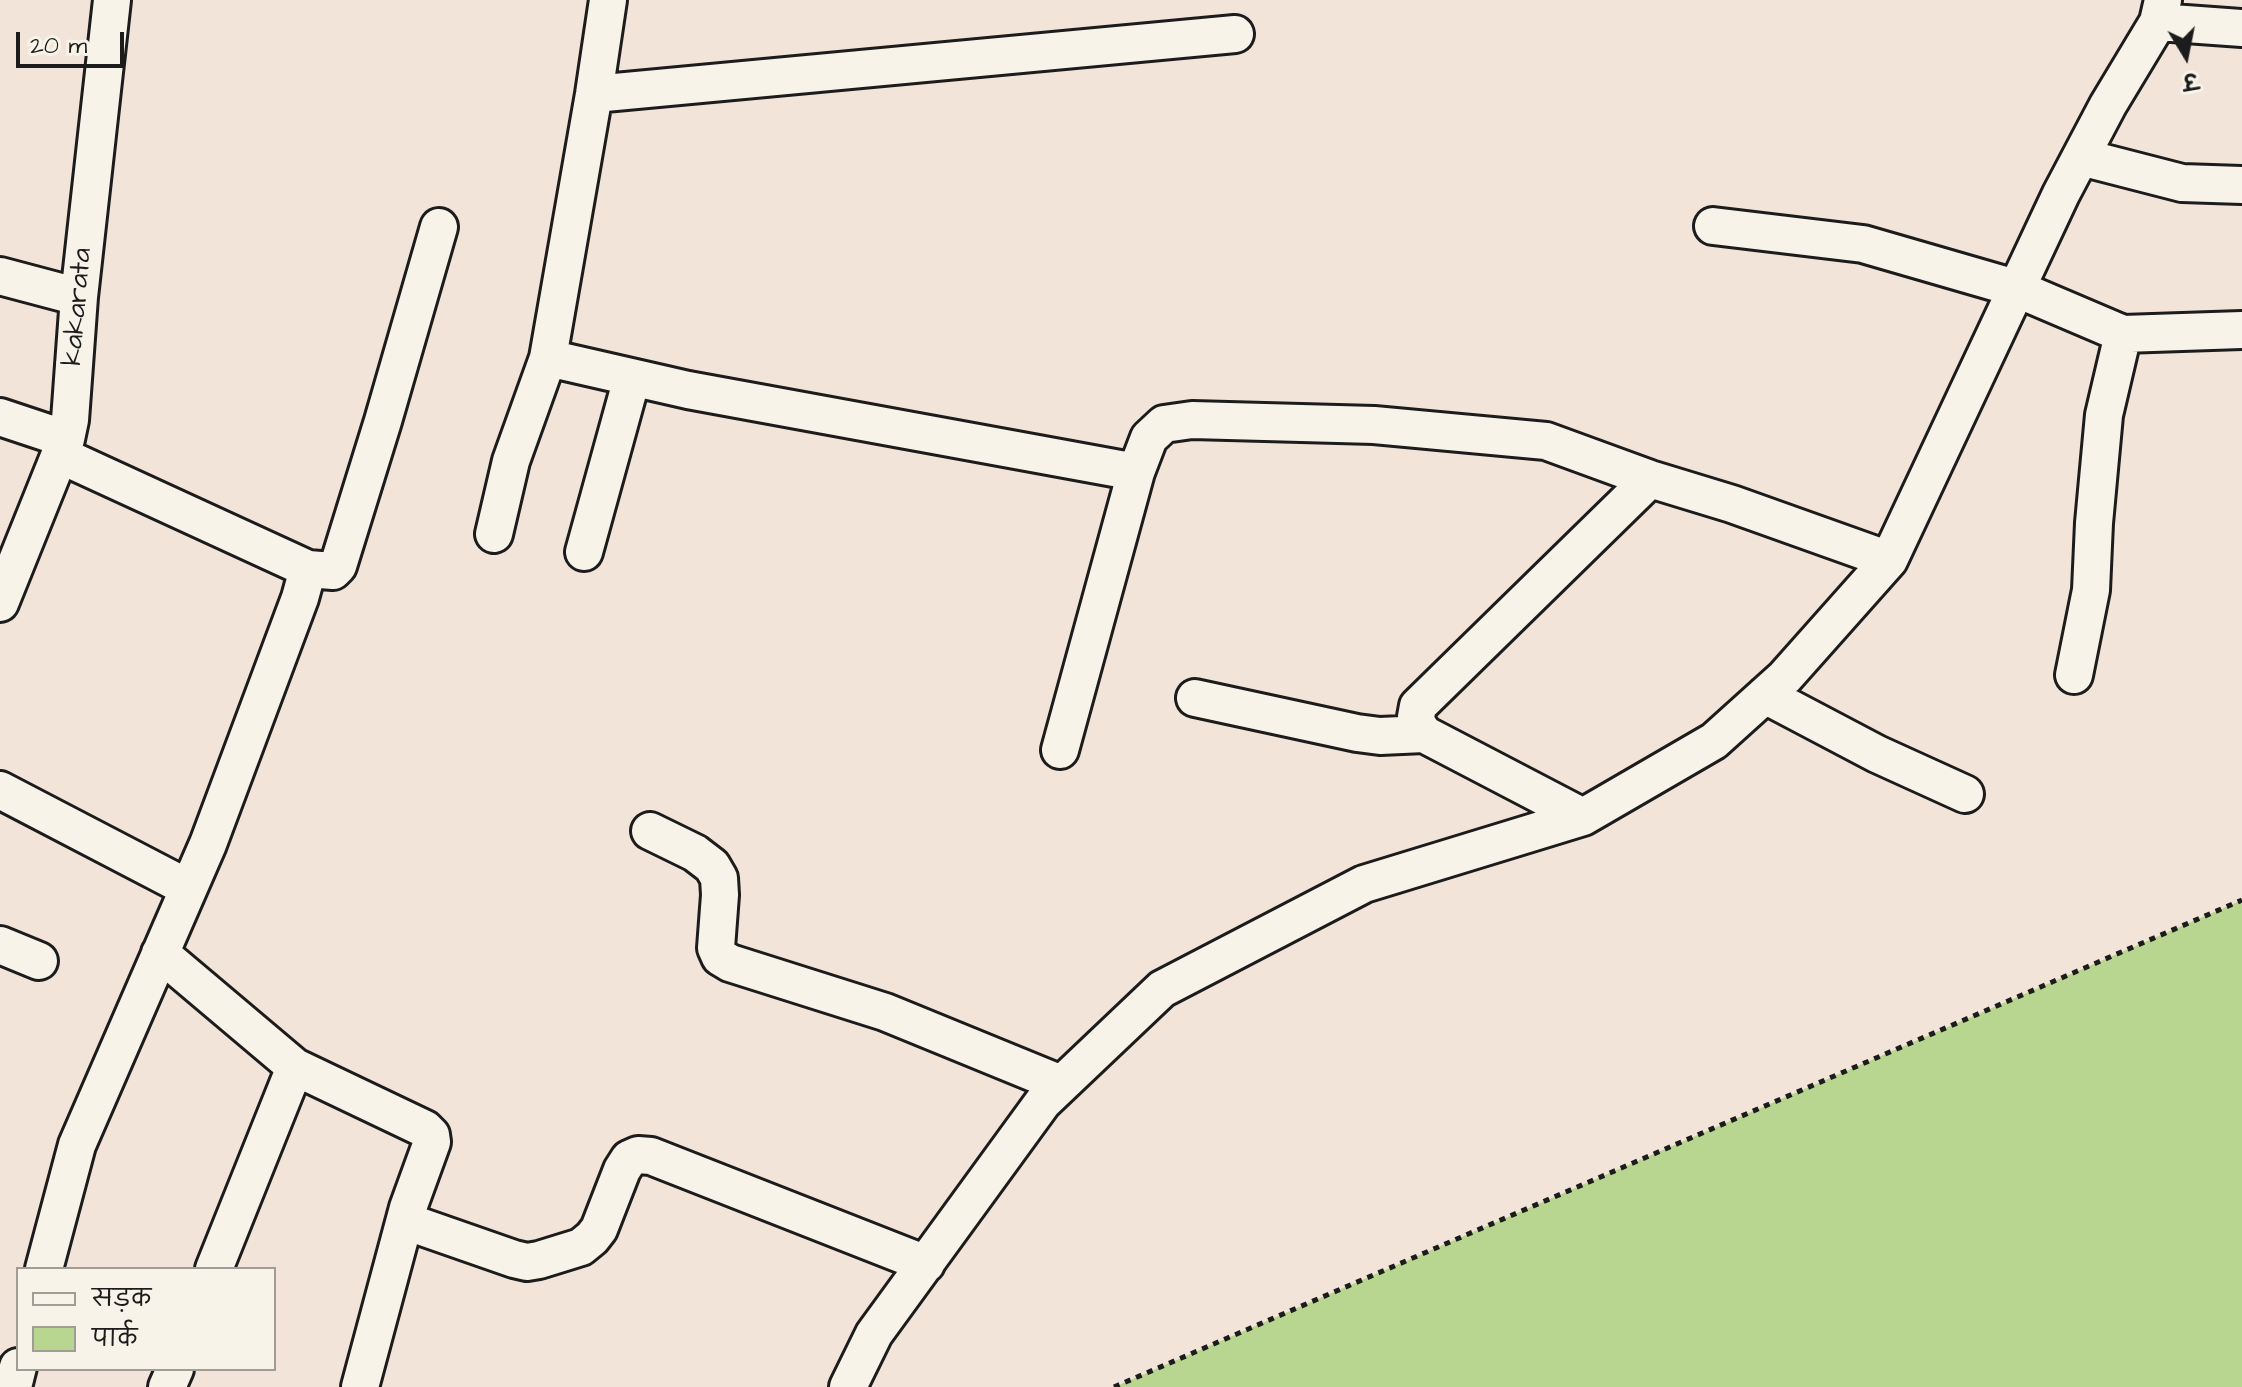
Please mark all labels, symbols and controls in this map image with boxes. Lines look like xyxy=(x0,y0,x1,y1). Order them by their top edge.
scale bar xyxy=(20,16,128,66)
north arrow xyxy=(2146,16,2226,96)
text: 20 m xyxy=(30,29,87,63)
text: उ xyxy=(2180,64,2200,97)
street label: kakarata xyxy=(57,247,101,367)
legend xyxy=(16,1267,276,1371)
text: सड़क xyxy=(92,1282,151,1316)
text: पार्क xyxy=(92,1322,137,1356)

